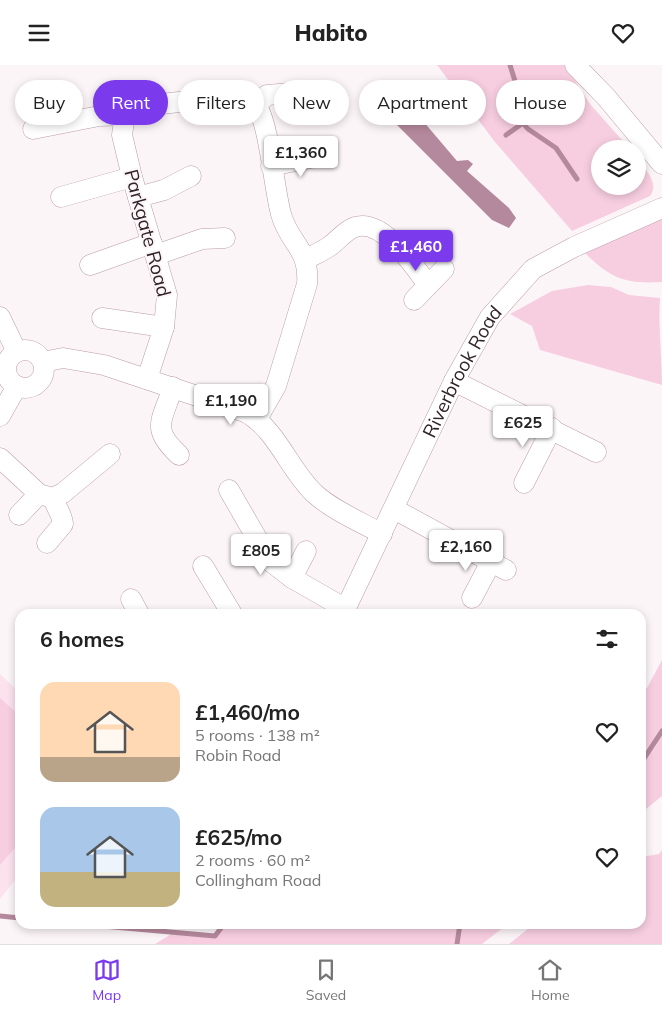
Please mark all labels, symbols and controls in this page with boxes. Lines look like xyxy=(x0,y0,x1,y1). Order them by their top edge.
icon: menu xyxy=(25,19,53,47)
text: Habito xyxy=(295,19,367,47)
icon: heart xyxy=(609,19,637,47)
chip: Buy xyxy=(15,80,83,125)
chip: Rent xyxy=(93,80,168,125)
chip: Filters xyxy=(178,80,264,125)
chip: New xyxy=(274,80,349,125)
chip: Apartment xyxy=(359,80,486,125)
chip: House xyxy=(496,80,585,125)
pin: £1,360 xyxy=(260,135,342,178)
map controls xyxy=(591,140,646,195)
button: layers xyxy=(591,140,646,195)
text: £1,360 xyxy=(275,142,327,162)
street label: Parkgate Road xyxy=(119,167,177,299)
pin: £1,460 xyxy=(375,229,457,272)
text: £1,460 xyxy=(390,236,442,256)
street label: Riverbrook Road xyxy=(417,300,507,441)
pin: £1,190 xyxy=(190,383,272,426)
text: £1,190 xyxy=(205,390,257,410)
pin: £625 xyxy=(493,405,553,448)
text: £625 xyxy=(504,412,542,432)
pin: £2,160 xyxy=(425,529,507,572)
pin: £805 xyxy=(231,533,291,576)
text: £2,160 xyxy=(440,536,492,556)
text: £805 xyxy=(242,540,280,560)
icon: filters xyxy=(593,625,621,653)
text: 6 homes xyxy=(40,626,124,652)
text: £1,460/mo xyxy=(195,699,300,725)
icon: home xyxy=(80,702,140,762)
icon: heart xyxy=(593,718,621,746)
text: 5 rooms · 138 m² xyxy=(195,725,320,745)
text: Robin Road xyxy=(195,745,281,765)
text: £625/mo xyxy=(195,824,282,850)
icon: home xyxy=(80,827,140,887)
icon: heart xyxy=(593,843,621,871)
text: 2 rooms · 60 m² xyxy=(195,850,310,870)
text: Collingham Road xyxy=(195,870,321,890)
tab: Map xyxy=(92,956,121,1004)
tab: Saved xyxy=(306,956,346,1004)
tab: Home xyxy=(531,956,570,1004)

